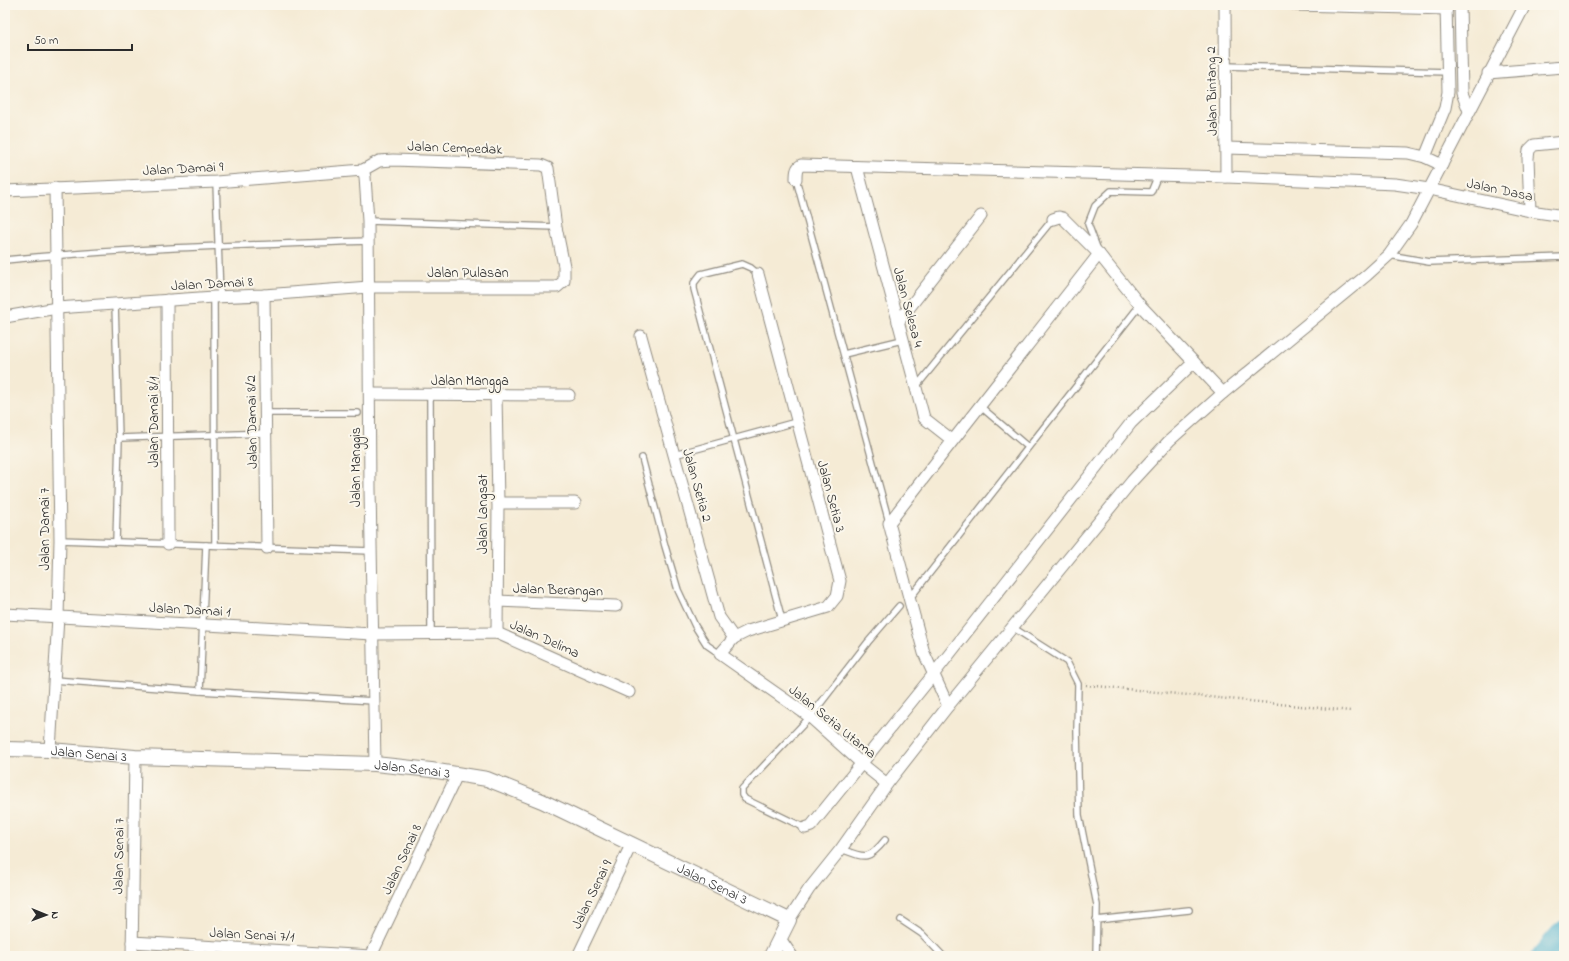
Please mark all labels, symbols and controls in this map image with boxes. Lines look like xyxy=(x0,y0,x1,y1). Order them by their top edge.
scale bar xyxy=(28,26,132,52)
text: 50 m xyxy=(34,32,58,50)
street label: Jalan Bintang 2 xyxy=(1201,46,1225,136)
street label: Jalan Cempedak xyxy=(407,136,504,161)
street label: Jalan Damai 9 xyxy=(142,157,225,182)
street label: Jalan Dasa xyxy=(1465,173,1535,208)
street label: Jalan Pulasan xyxy=(427,263,509,284)
street label: Jalan Selesa 4 xyxy=(887,265,928,350)
street label: Jalan Damai 8 xyxy=(170,272,254,297)
street label: Jalan Mangga xyxy=(431,371,509,393)
street label: Jalan Damai 8/2 xyxy=(241,375,264,469)
street label: Jalan Damai 8/1 xyxy=(144,376,165,468)
street label: Jalan Manggis xyxy=(346,427,368,507)
street label: Jalan Setia 2 xyxy=(676,446,717,524)
street label: Jalan Setia 3 xyxy=(811,458,850,535)
street label: Jalan Langsat xyxy=(473,474,495,554)
street label: Jalan Damai 7 xyxy=(35,487,56,570)
street label: Jalan Berangan xyxy=(513,578,603,604)
street label: Jalan Damai 1 xyxy=(149,598,232,623)
street label: Jalan Delima xyxy=(506,615,583,664)
street label: Jalan Setia Utama xyxy=(784,680,881,764)
street label: Jalan Senai 3 xyxy=(50,741,128,768)
street label: Jalan Senai 3 xyxy=(373,755,452,785)
street label: Jalan Senai 7 xyxy=(108,818,131,894)
street label: Jalan Senai 8 xyxy=(377,821,428,898)
street label: Jalan Senai 9 xyxy=(567,856,618,933)
street label: Jalan Senai 3 xyxy=(673,859,751,911)
north arrow xyxy=(26,895,66,935)
text: N xyxy=(47,911,63,919)
street label: Jalan Senai 7/1 xyxy=(209,923,295,948)

